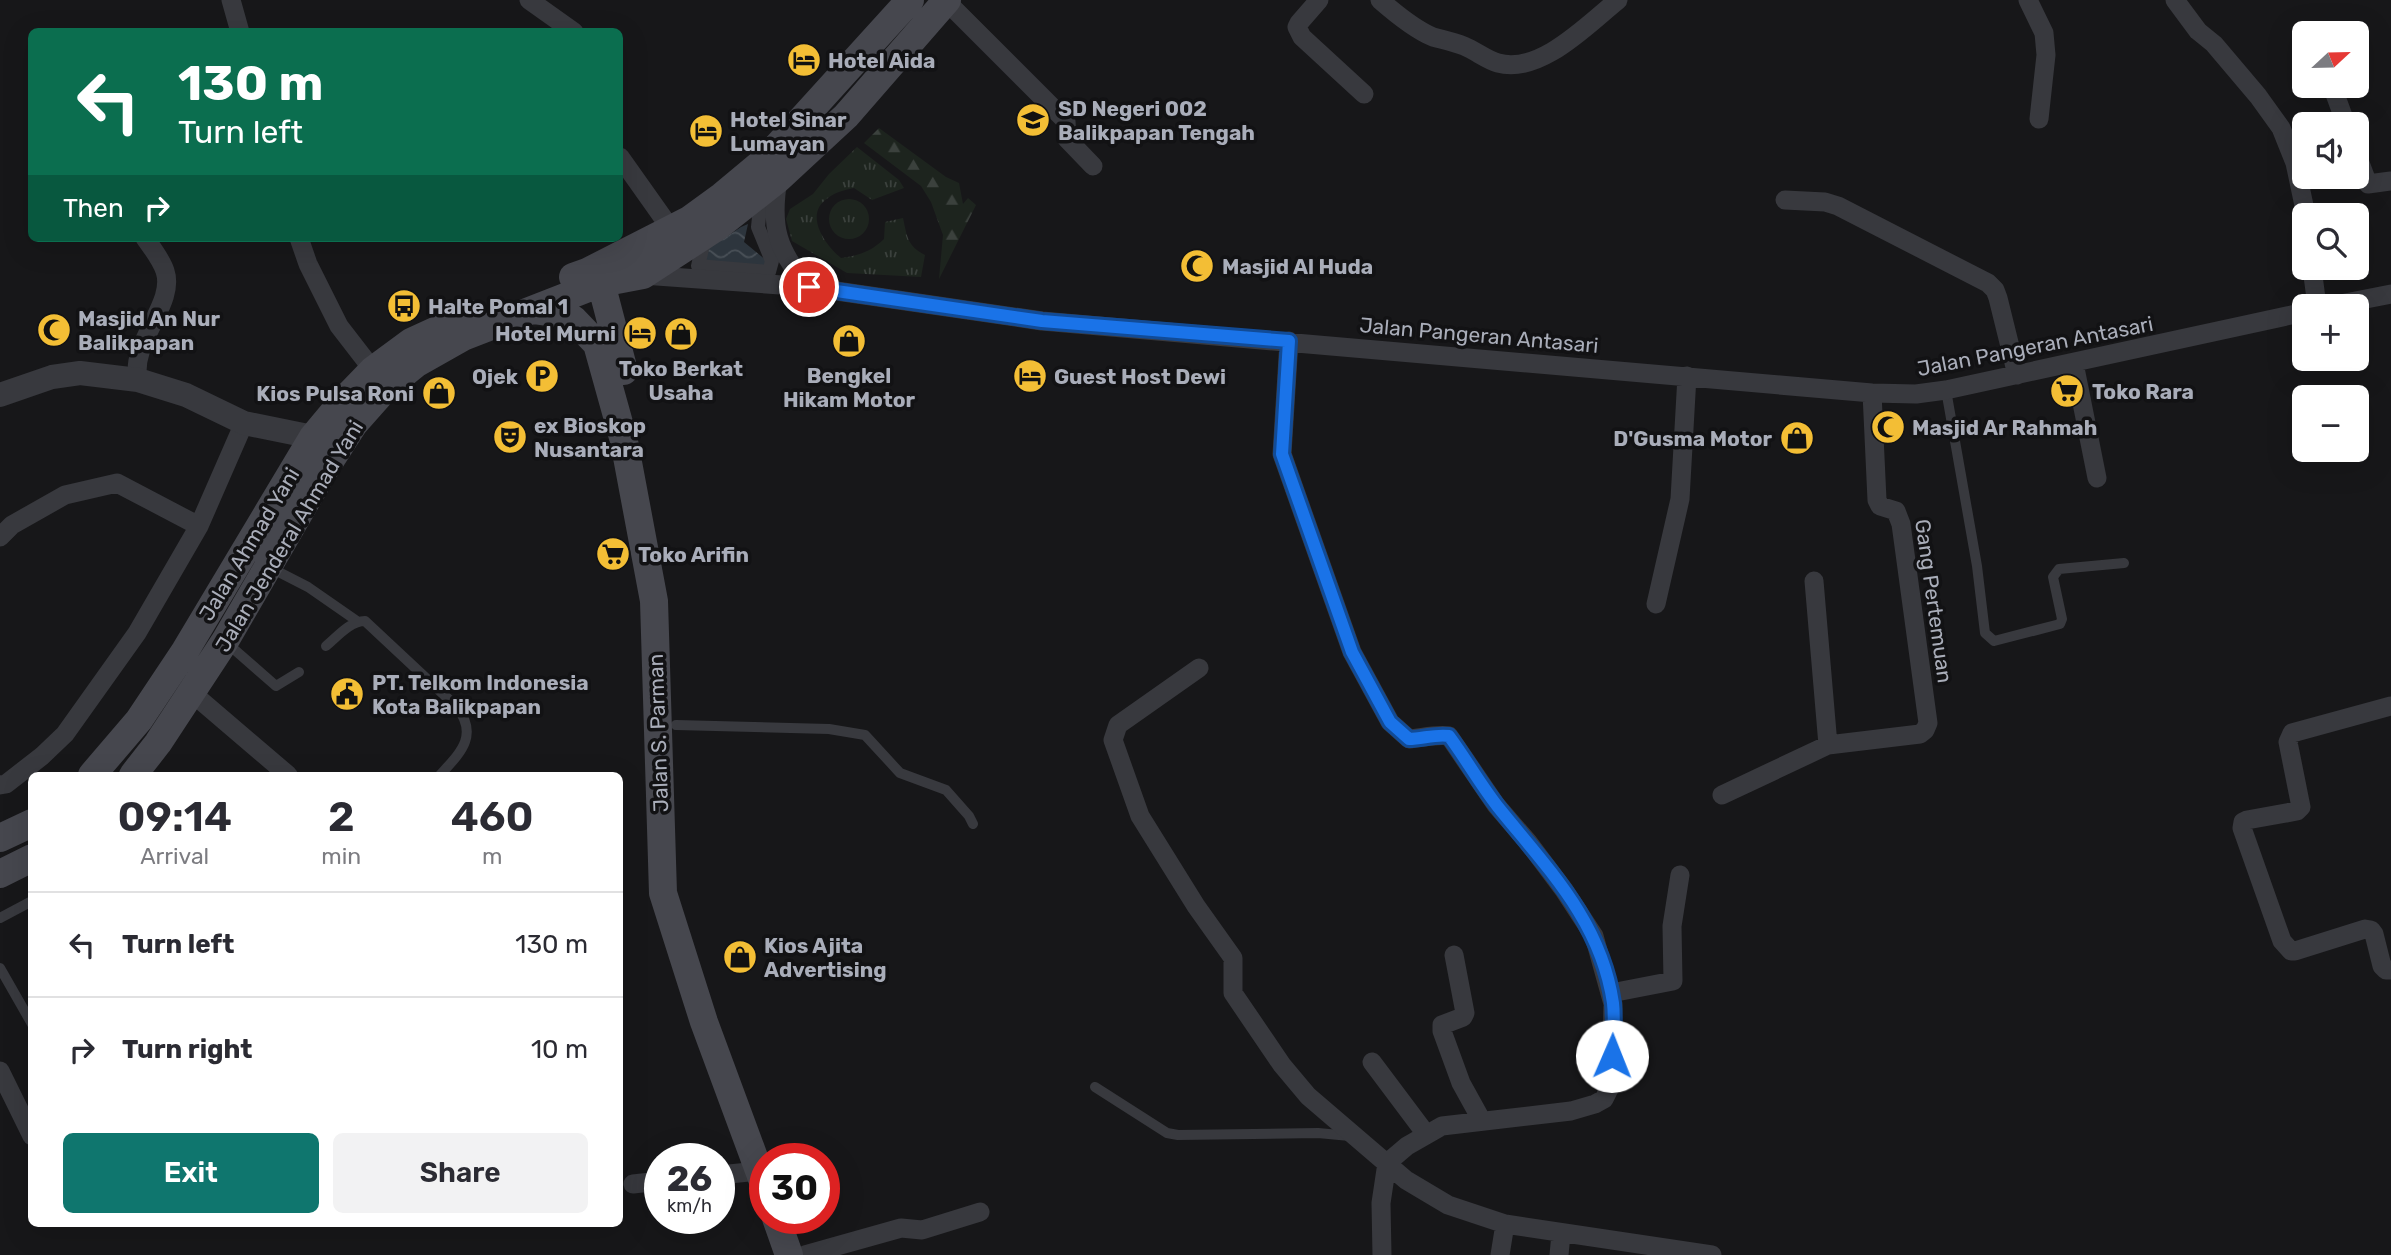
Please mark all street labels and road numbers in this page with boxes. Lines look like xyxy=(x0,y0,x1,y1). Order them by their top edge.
street label: Jalan Pangeran Antasari xyxy=(1915,311,2155,381)
street label: Jalan Pangeran Antasari xyxy=(1358,312,1600,358)
street label: Jalan Jenderal Ahmad Yani xyxy=(210,416,368,656)
street label: Jalan Ahmad Yani xyxy=(194,463,304,625)
street label: Gang Pertemuan xyxy=(1910,518,1958,684)
street label: Jalan S. Parman xyxy=(643,653,673,813)

